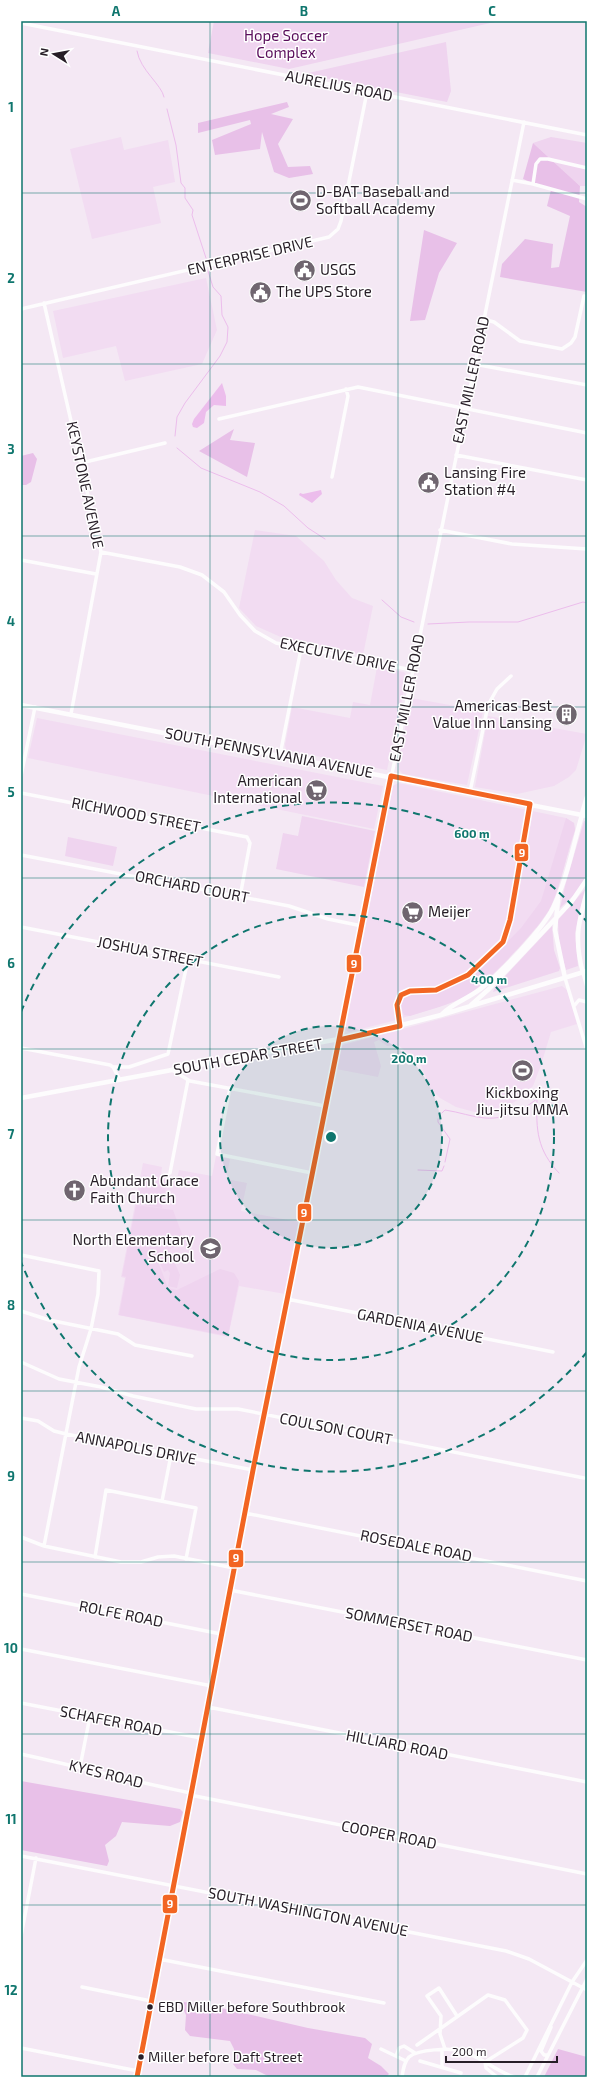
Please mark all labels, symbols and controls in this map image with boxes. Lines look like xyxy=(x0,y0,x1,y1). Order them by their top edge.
text: A xyxy=(112,3,121,19)
text: B xyxy=(300,3,308,19)
text: C xyxy=(488,3,496,19)
park label: Hope Soccer Complex xyxy=(244,26,328,61)
north arrow xyxy=(34,34,74,74)
text: N xyxy=(37,47,51,57)
street label: AURELIUS ROAD xyxy=(284,66,394,104)
text: 1 xyxy=(8,99,14,115)
place label: D-BAT Baseball and Softball Academy xyxy=(316,182,450,217)
sports icon: D-BAT Baseball and Softball Academy xyxy=(288,188,314,214)
street label: ENTERPRISE DRIVE xyxy=(185,232,314,278)
public building icon: USGS xyxy=(291,257,317,283)
place label: USGS xyxy=(320,260,356,278)
text: 2 xyxy=(7,270,15,286)
public building icon: The UPS Store xyxy=(247,279,273,305)
place label: The UPS Store xyxy=(276,282,372,300)
street label: EAST MILLER ROAD xyxy=(448,314,492,445)
street label: KEYSTONE AVENUE xyxy=(64,419,108,550)
text: 3 xyxy=(7,441,15,457)
place label: Lansing Fire Station #4 xyxy=(444,463,526,498)
public building icon: Lansing Fire Station #4 xyxy=(416,469,442,495)
text: 4 xyxy=(7,613,15,629)
street label: EAST MILLER ROAD xyxy=(385,632,427,763)
street label: EXECUTIVE DRIVE xyxy=(278,633,398,675)
place label: Americas Best Value Inn Lansing xyxy=(433,696,553,731)
building icon: Americas Best Value Inn Lansing xyxy=(554,702,580,728)
street label: SOUTH PENNSYLVANIA AVENUE xyxy=(163,723,375,781)
place label: American International xyxy=(213,771,303,806)
supermarket icon: American International xyxy=(304,777,330,803)
text: 5 xyxy=(7,784,15,800)
street label: RICHWOOD STREET xyxy=(70,793,203,835)
text: 600 m xyxy=(454,826,490,840)
line badge: 9 xyxy=(514,843,529,862)
text: 9 xyxy=(519,846,525,859)
street label: ORCHARD COURT xyxy=(134,866,251,906)
supermarket icon: Meijer xyxy=(400,899,426,925)
place label: Meijer xyxy=(428,902,471,921)
street label: JOSHUA STREET xyxy=(96,932,205,970)
line badge: 9 xyxy=(346,954,362,973)
text: 6 xyxy=(7,955,15,971)
text: 9 xyxy=(351,957,357,970)
text: 400 m xyxy=(471,972,507,986)
street label: SOUTH CEDAR STREET xyxy=(172,1034,324,1078)
text: 200 m xyxy=(391,1051,427,1065)
sports icon: Kickboxing Jiu-jitsu MMA xyxy=(509,1057,535,1083)
place label: Kickboxing Jiu-jitsu MMA xyxy=(476,1083,569,1119)
text: 7 xyxy=(8,1126,15,1142)
centre of rings xyxy=(324,1130,338,1144)
place label: Abundant Grace Faith Church xyxy=(90,1171,199,1206)
church icon: Abundant Grace Faith Church xyxy=(62,1177,88,1203)
line badge: 9 xyxy=(297,1203,312,1222)
text: 9 xyxy=(301,1206,307,1219)
place label: North Elementary School xyxy=(72,1230,195,1265)
school or university icon: North Elementary School xyxy=(197,1236,223,1262)
text: 8 xyxy=(7,1297,15,1313)
street label: GARDENIA AVENUE xyxy=(356,1304,485,1346)
street label: COULSON COURT xyxy=(278,1408,394,1448)
street label: ANNAPOLIS DRIVE xyxy=(74,1426,198,1468)
text: 9 xyxy=(7,1468,15,1484)
street label: ROSEDALE ROAD xyxy=(359,1525,474,1565)
line badge: 9 xyxy=(228,1549,244,1568)
text: 9 xyxy=(233,1551,239,1564)
street label: ROLFE ROAD xyxy=(78,1596,165,1630)
street label: SOMMERSET ROAD xyxy=(344,1603,474,1645)
text: 10 xyxy=(4,1640,18,1656)
street label: SCHAFER ROAD xyxy=(58,1701,164,1739)
street label: HILLIARD ROAD xyxy=(345,1725,450,1763)
street label: KYES ROAD xyxy=(67,1755,145,1791)
text: 11 xyxy=(5,1811,17,1827)
street label: COOPER ROAD xyxy=(340,1816,438,1852)
street label: SOUTH WASHINGTON AVENUE xyxy=(207,1883,410,1939)
line badge: 9 xyxy=(162,1894,178,1914)
text: 9 xyxy=(167,1897,173,1910)
text: 12 xyxy=(4,1982,18,1998)
place label: EBD Miller before Southbrook xyxy=(158,1998,345,2015)
marker: EBD Miller before Southbrook xyxy=(145,2002,155,2012)
scale bar xyxy=(446,2038,557,2064)
text: 200 m xyxy=(452,2044,486,2058)
place label: Miller before Daft Street xyxy=(148,2048,302,2065)
marker: Miller before Daft Street xyxy=(136,2052,146,2062)

